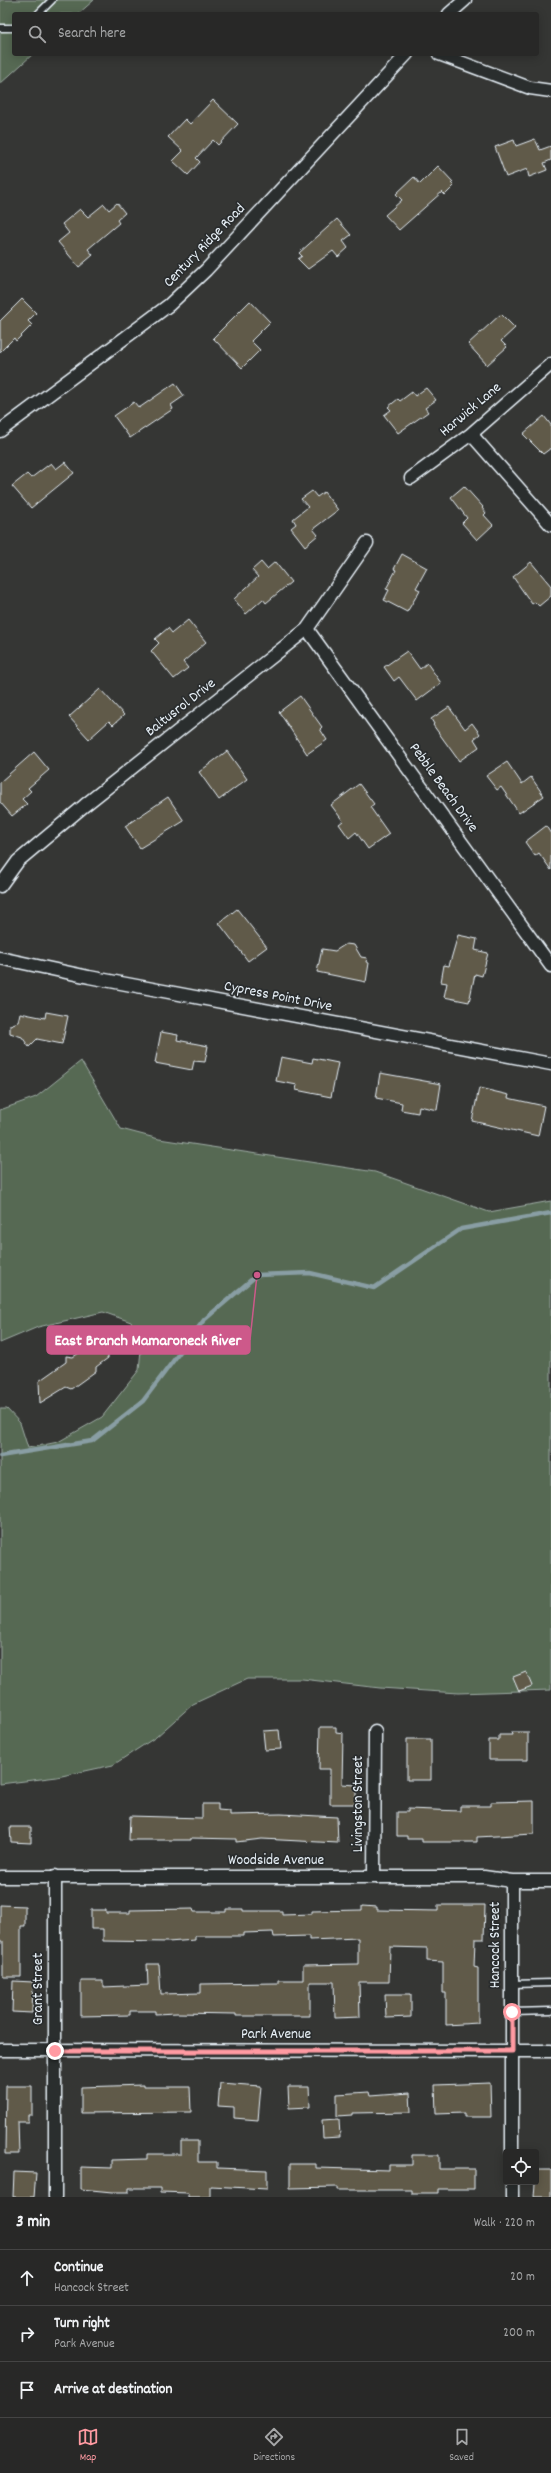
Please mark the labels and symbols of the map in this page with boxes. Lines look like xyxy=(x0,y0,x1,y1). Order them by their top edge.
street label: Century Ridge Road xyxy=(159,199,251,293)
street label: Harwick Lane xyxy=(435,377,507,443)
street label: Baltusrol Drive xyxy=(141,673,221,743)
street label: Pebble Beach Drive xyxy=(403,739,483,838)
street label: Cypress Point Drive xyxy=(222,976,334,1018)
callout: East Branch Mamaroneck River xyxy=(47,1326,250,1354)
text: East Branch Mamaroneck River xyxy=(55,1330,242,1353)
street label: Livingston Street xyxy=(348,1755,370,1852)
street label: Woodside Avenue xyxy=(228,1850,324,1872)
street label: Hancock Street xyxy=(485,1901,507,1988)
street label: Grant Street xyxy=(28,1952,50,2025)
route start xyxy=(503,2003,521,2021)
street label: Park Avenue xyxy=(241,2024,311,2046)
route end xyxy=(46,2042,64,2060)

